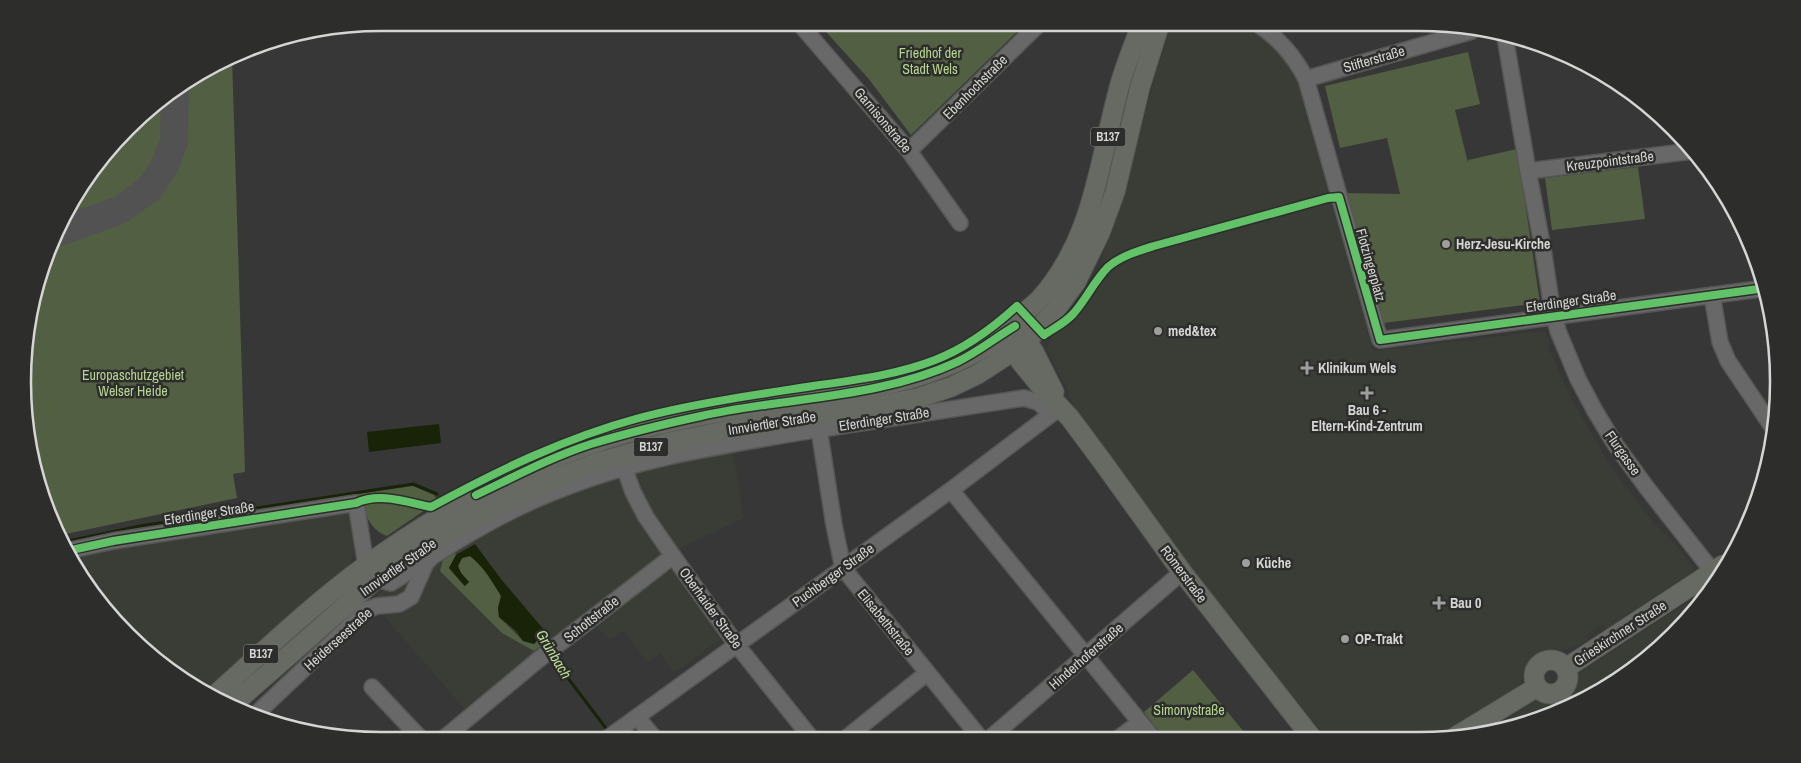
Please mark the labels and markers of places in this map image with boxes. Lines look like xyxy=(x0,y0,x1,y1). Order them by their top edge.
place label: Herz-Jesu-Kirche xyxy=(1456,235,1550,253)
marker: Herz-Jesu-Kirche xyxy=(1440,238,1452,250)
place label: med&tex xyxy=(1168,322,1217,340)
marker: med&tex xyxy=(1152,325,1164,337)
place label: Klinikum Wels xyxy=(1318,359,1396,377)
marker: Klinikum Wels xyxy=(1300,361,1314,375)
marker: Bau 6 - Eltern-Kind-Zentrum xyxy=(1360,386,1374,400)
place label: Bau 6 - Eltern-Kind-Zentrum xyxy=(1311,401,1423,435)
place label: Küche xyxy=(1256,554,1291,572)
marker: Küche xyxy=(1240,557,1252,569)
place label: Bau 0 xyxy=(1450,594,1481,612)
marker: Bau 0 xyxy=(1432,596,1446,610)
place label: OP-Trakt xyxy=(1355,630,1403,648)
marker: OP-Trakt xyxy=(1339,633,1351,645)

